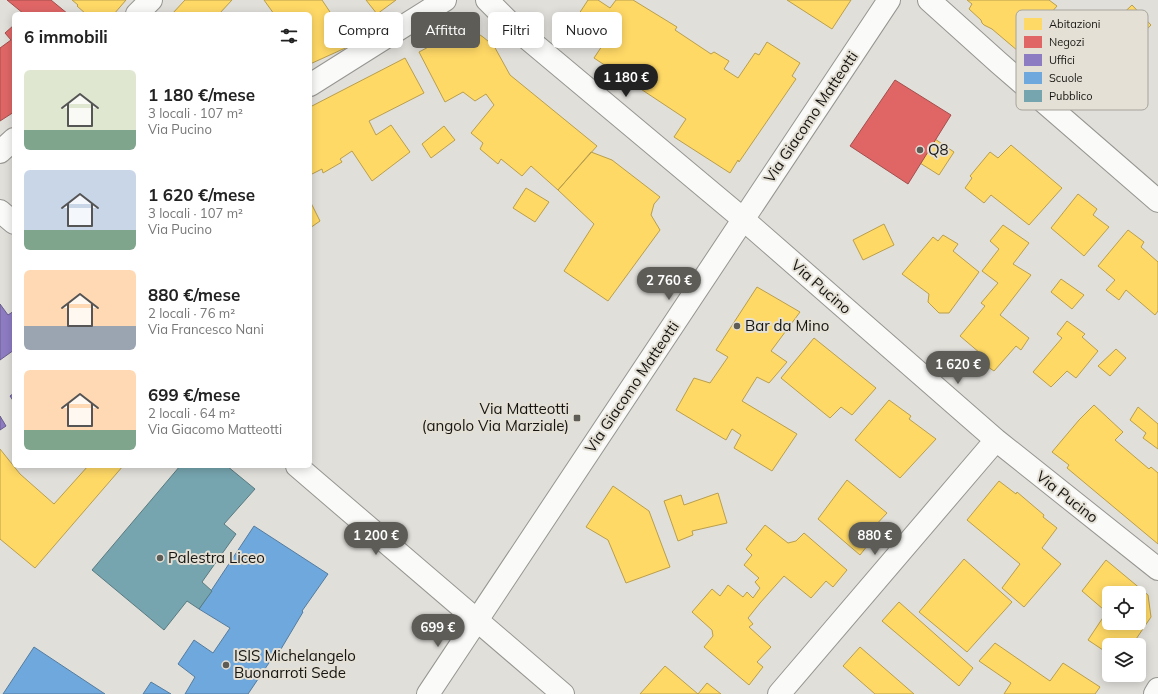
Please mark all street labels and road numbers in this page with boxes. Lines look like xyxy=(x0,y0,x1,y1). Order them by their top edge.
street label: Via Giacomo Matteotti xyxy=(759,47,862,186)
street label: Via Pucino xyxy=(787,255,855,318)
street label: Via Giacomo Matteotti xyxy=(580,317,683,456)
street label: Via Pucino xyxy=(1032,466,1102,527)

